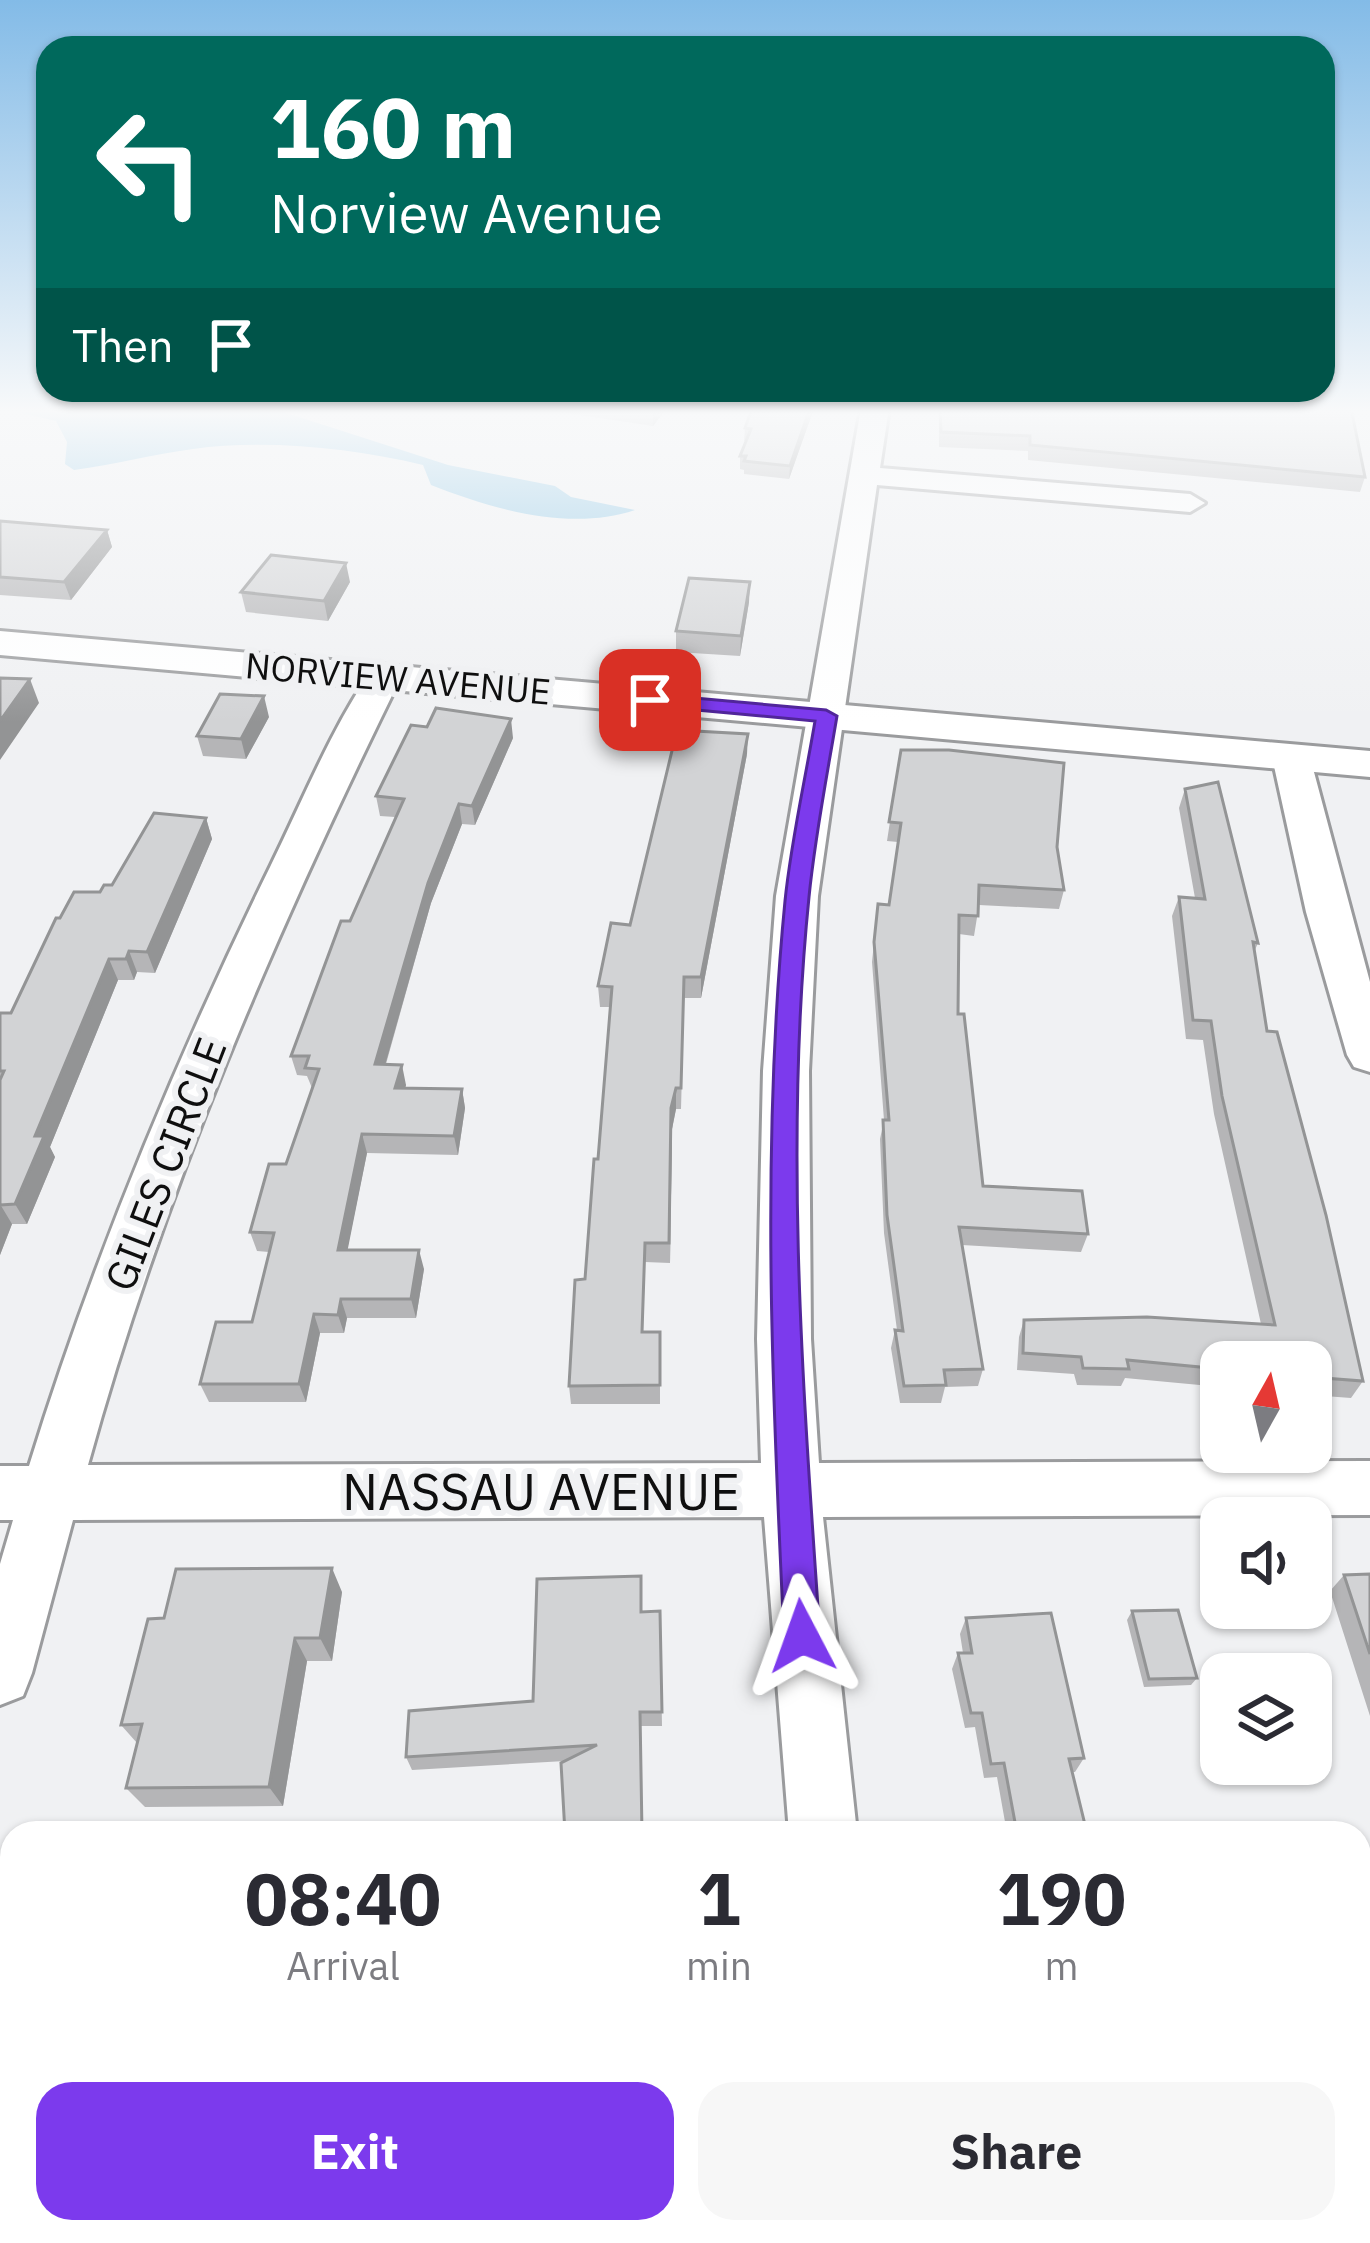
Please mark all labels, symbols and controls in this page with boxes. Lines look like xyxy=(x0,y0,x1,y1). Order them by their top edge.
text: 160 m xyxy=(270,72,516,181)
icon: left xyxy=(72,84,228,240)
text: Norview Avenue xyxy=(270,178,663,248)
icon: arrive xyxy=(198,312,264,378)
text: Then xyxy=(72,316,174,374)
street label: NORVIEW AVENUE xyxy=(243,641,553,715)
pin xyxy=(599,649,701,751)
icon: arrive xyxy=(617,667,683,733)
street label: GILES CIRCLE xyxy=(92,1030,238,1298)
north arrow xyxy=(1200,1341,1332,1473)
map controls xyxy=(1200,1341,1332,1785)
street label: NASSAU AVENUE xyxy=(342,1458,740,1524)
button: sound xyxy=(1200,1497,1332,1629)
position arrow xyxy=(739,1573,865,1699)
button: layers xyxy=(1200,1653,1332,1785)
text: 08:40 xyxy=(245,1851,441,1945)
text: 1 xyxy=(697,1851,741,1945)
text: 190 xyxy=(997,1851,1126,1945)
text: Arrival xyxy=(286,1940,400,1991)
text: min xyxy=(686,1940,752,1991)
text: m xyxy=(1044,1940,1079,1991)
button: Exit xyxy=(36,2082,674,2220)
button: Share xyxy=(698,2082,1335,2220)

